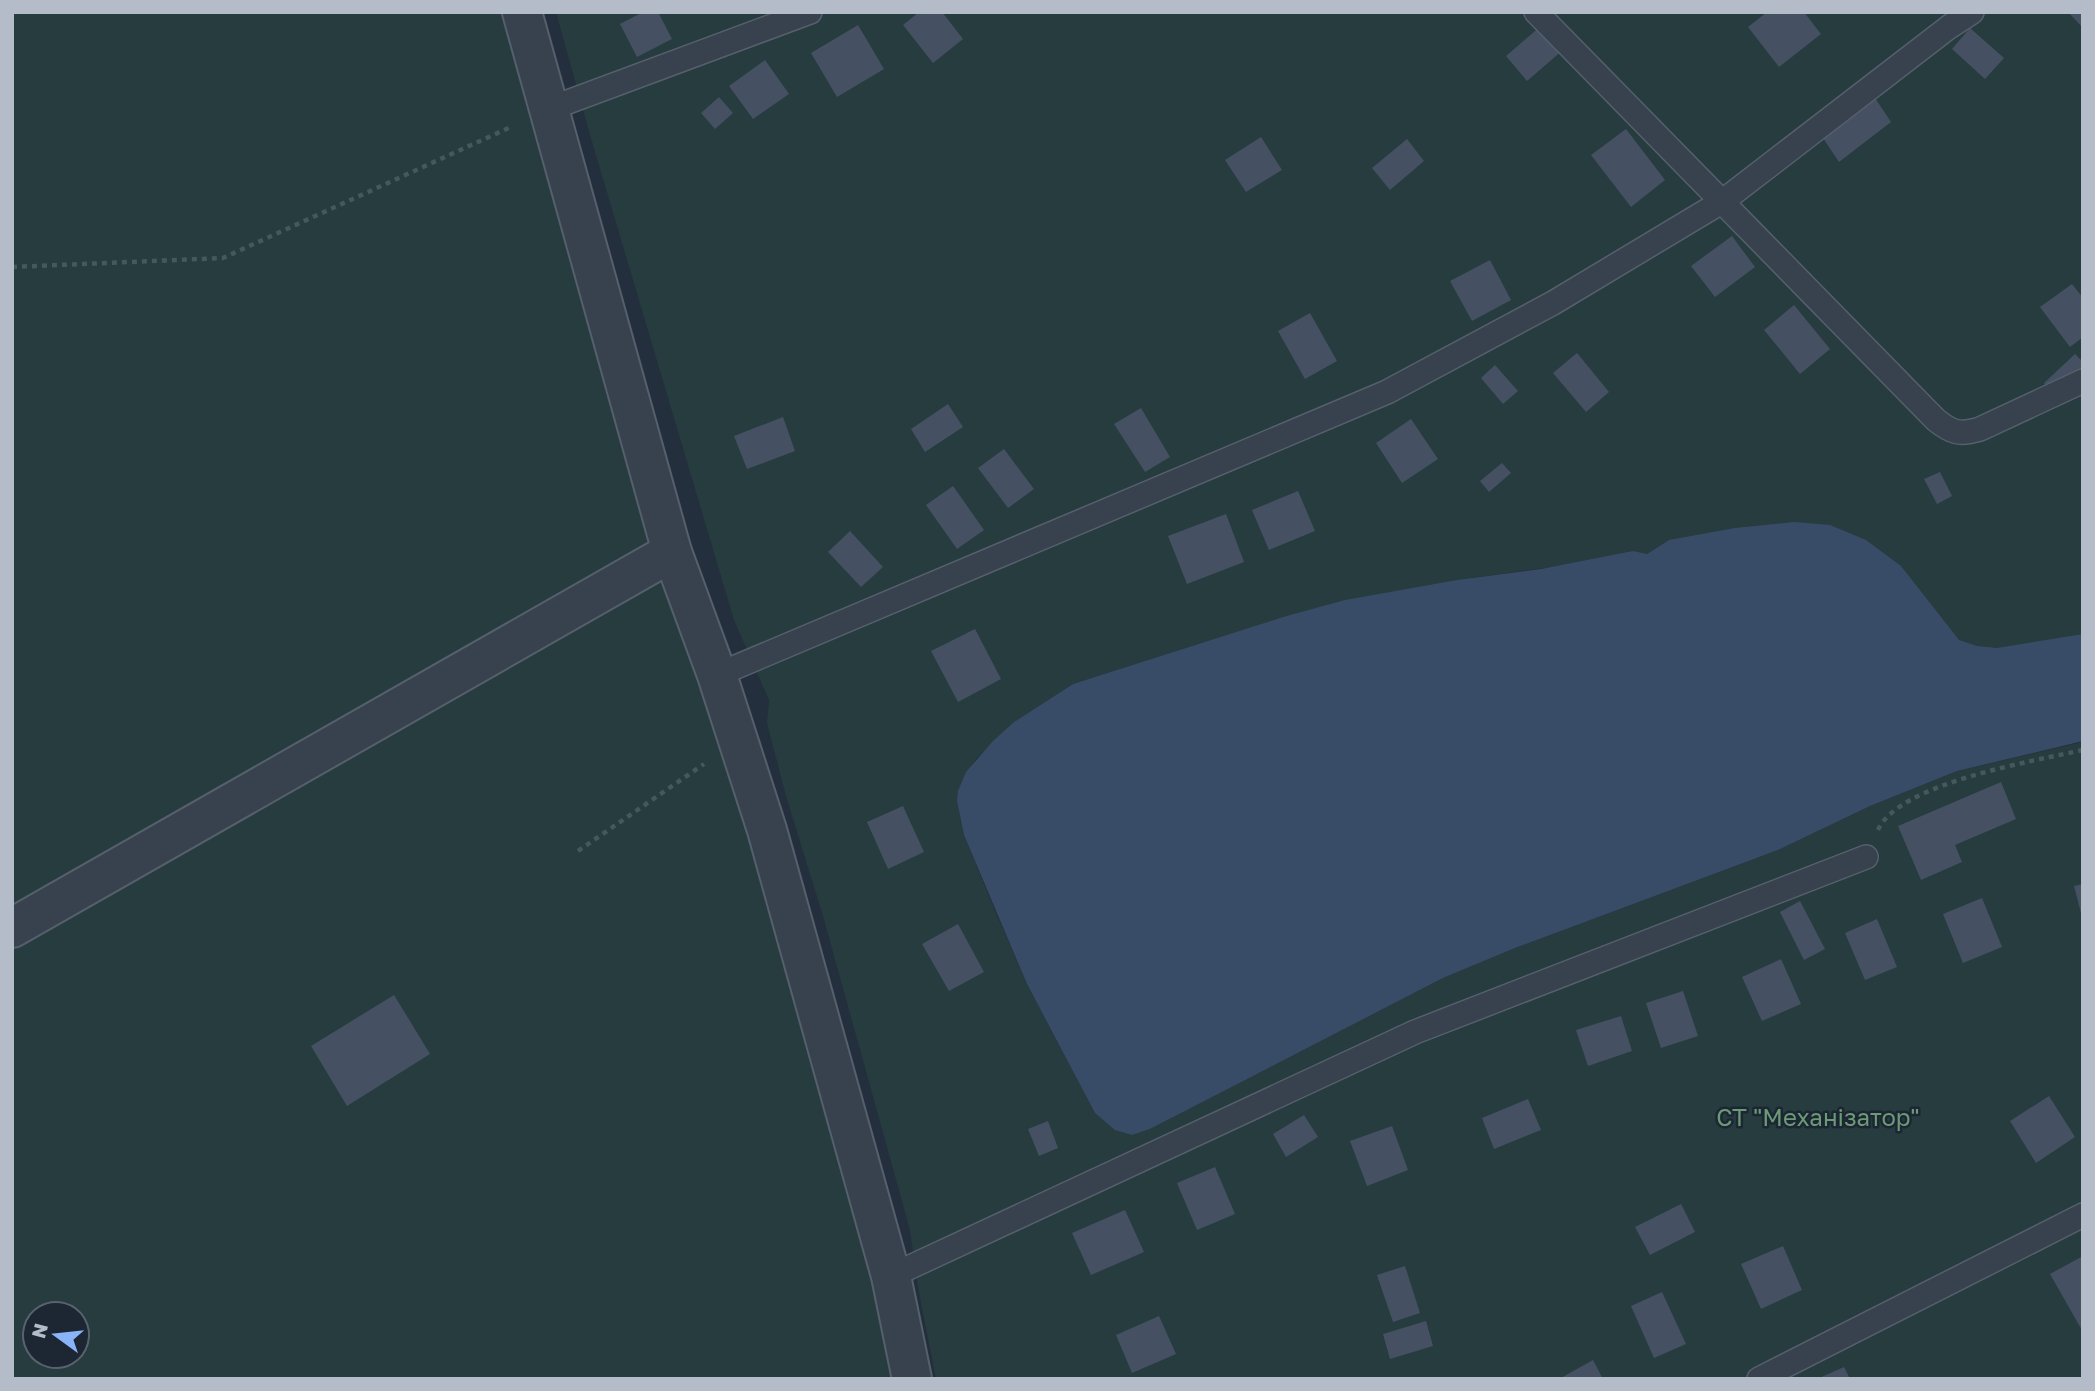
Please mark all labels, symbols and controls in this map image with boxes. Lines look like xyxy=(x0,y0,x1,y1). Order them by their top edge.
park label: СТ "Механізатор" xyxy=(1716,1102,1920,1131)
north arrow xyxy=(21,1300,91,1370)
text: N xyxy=(26,1321,52,1340)

